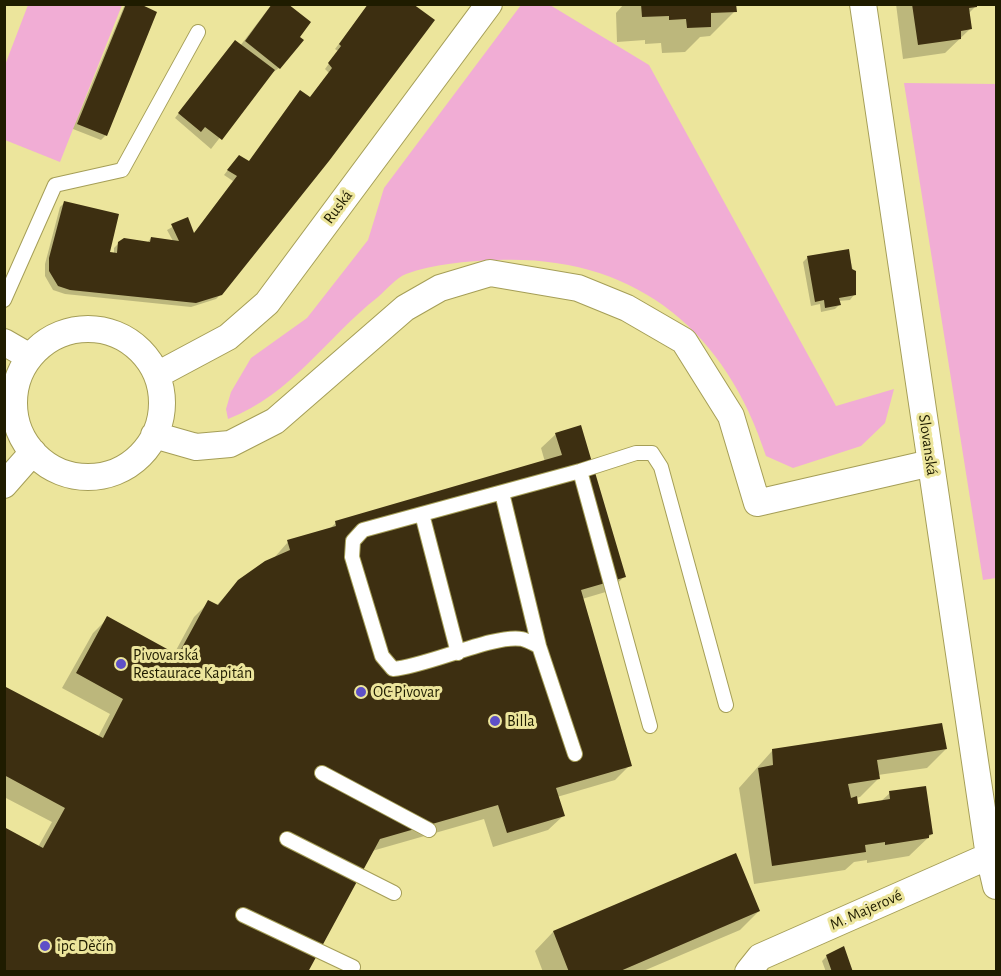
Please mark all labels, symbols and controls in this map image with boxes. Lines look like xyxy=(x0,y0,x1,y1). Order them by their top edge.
street label: Ruská xyxy=(319,186,357,228)
street label: Slovanská xyxy=(914,413,942,477)
place label: Pivovarská Restaurace Kapitán xyxy=(133,645,252,683)
marker: Pivovarská Restaurace Kapitán xyxy=(114,657,128,671)
place label: OC Pivovar xyxy=(373,682,439,702)
marker: OC Pivovar xyxy=(354,685,368,699)
place label: Billa xyxy=(507,711,535,731)
marker: Billa xyxy=(488,714,502,728)
street label: M. Majerové xyxy=(827,886,905,934)
place label: ipc Děčín xyxy=(57,936,114,956)
marker: ipc Děčín xyxy=(38,939,52,953)

